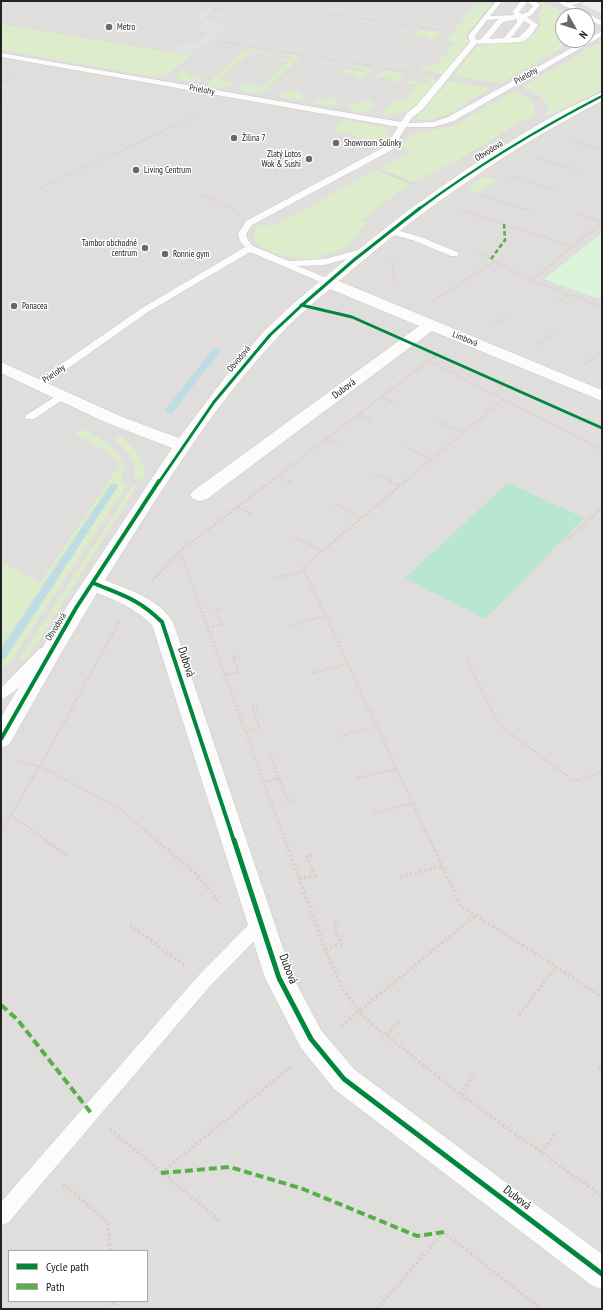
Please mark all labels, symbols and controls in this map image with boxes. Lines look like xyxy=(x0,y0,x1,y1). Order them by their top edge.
north arrow xyxy=(555,8,595,48)
marker: Metro xyxy=(104,22,114,32)
place label: Metro xyxy=(117,22,135,32)
text: N xyxy=(576,28,591,42)
street label: Prielohy xyxy=(512,65,540,87)
street label: Prielohy xyxy=(189,82,215,98)
marker: Žilina 7 xyxy=(229,133,239,143)
place label: Žilina 7 xyxy=(242,133,265,143)
marker: Showroom Solinky xyxy=(331,138,341,148)
place label: Showroom Solinky xyxy=(344,138,402,148)
street label: Obvodová xyxy=(473,138,505,164)
place label: Zlatý Lotos Wok & Sushi xyxy=(261,149,301,170)
marker: Zlatý Lotos Wok & Sushi xyxy=(304,154,314,164)
marker: Living Centrum xyxy=(131,165,141,175)
place label: Living Centrum xyxy=(144,165,191,175)
place label: Tambor obchodné centrum xyxy=(82,238,137,259)
marker: Tambor obchodné centrum xyxy=(140,243,150,253)
marker: Ronnie gym xyxy=(160,249,170,259)
place label: Ronnie gym xyxy=(173,249,209,259)
marker: Panacea xyxy=(9,301,19,311)
place label: Panacea xyxy=(22,301,47,311)
street label: Limbová xyxy=(451,329,479,349)
street label: Obvodová xyxy=(225,344,253,374)
street label: Prielohy xyxy=(41,362,67,386)
street label: Dubová xyxy=(330,376,358,402)
street label: Obvodová xyxy=(43,611,69,643)
street label: Dubová xyxy=(174,645,198,679)
street label: Dubová xyxy=(276,952,300,986)
street label: Dubová xyxy=(500,1183,534,1213)
legend xyxy=(8,1250,148,1302)
text: Cycle path xyxy=(46,1259,89,1274)
text: Path xyxy=(46,1279,64,1294)

